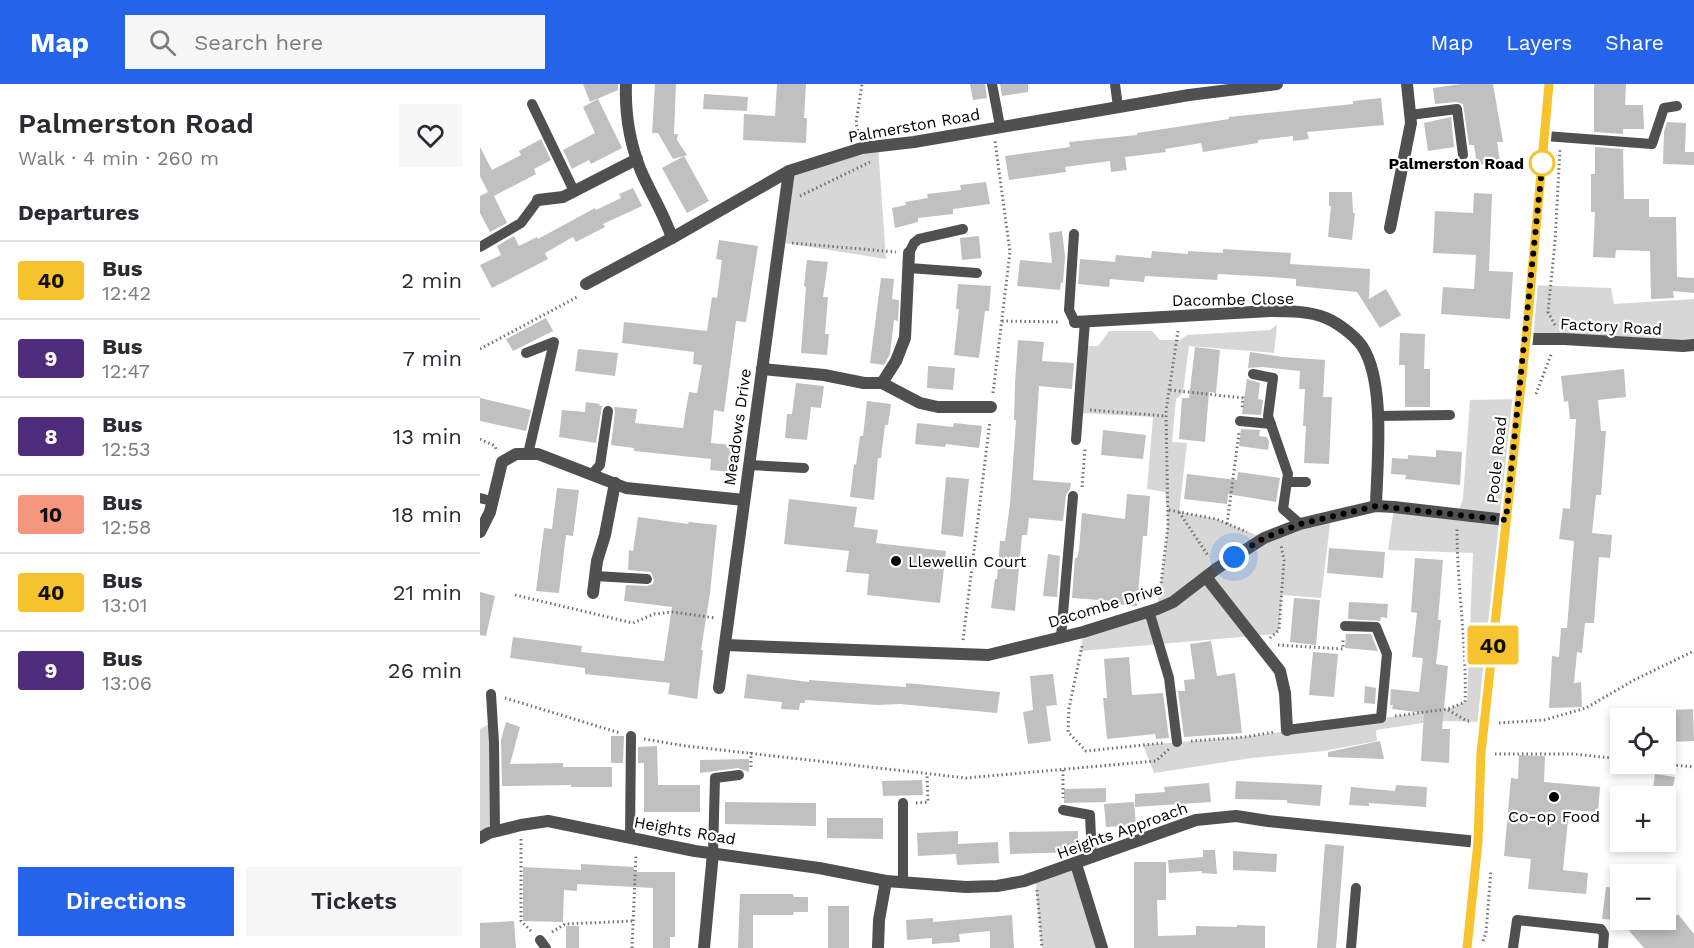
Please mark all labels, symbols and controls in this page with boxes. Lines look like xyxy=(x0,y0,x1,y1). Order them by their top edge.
search box xyxy=(125,15,545,69)
text: Map xyxy=(30,26,89,59)
icon: search xyxy=(146,26,179,59)
text: Search here xyxy=(194,30,323,55)
text: Map xyxy=(1430,30,1473,55)
text: Layers xyxy=(1506,30,1572,55)
text: Share xyxy=(1605,30,1664,55)
button: heart xyxy=(399,104,462,167)
street label: Palmerston Road xyxy=(847,105,981,146)
text: Palmerston Road xyxy=(18,107,254,140)
text: Walk · 4 min · 260 m xyxy=(18,146,219,170)
marker: Palmerston Road xyxy=(1529,150,1555,176)
place label: Palmerston Road xyxy=(1388,154,1524,173)
text: Departures xyxy=(18,200,139,225)
text: Bus xyxy=(102,256,142,281)
text: 40 xyxy=(37,268,65,293)
text: 2 min xyxy=(401,268,462,293)
text: 12:42 xyxy=(102,281,151,305)
street label: Dacombe Close xyxy=(1172,289,1294,310)
street label: Factory Road xyxy=(1559,314,1662,339)
text: Bus xyxy=(102,334,142,359)
text: 9 xyxy=(45,346,57,371)
text: 7 min xyxy=(402,346,462,371)
text: 12:47 xyxy=(102,359,150,383)
street label: Meadows Drive xyxy=(720,367,755,487)
text: Bus xyxy=(102,412,142,437)
street label: Poole Road xyxy=(1482,416,1511,505)
text: 8 xyxy=(44,424,58,449)
text: 13 min xyxy=(393,424,462,449)
text: 12:53 xyxy=(102,437,151,461)
text: Bus xyxy=(102,490,142,515)
text: 10 xyxy=(40,502,62,527)
text: 18 min xyxy=(392,502,462,527)
text: 12:58 xyxy=(102,515,151,539)
your location xyxy=(1219,542,1249,572)
place label: Llewellin Court xyxy=(908,552,1027,571)
marker: Llewellin Court xyxy=(889,554,903,568)
text: Bus xyxy=(102,568,142,593)
street label: Dacombe Drive xyxy=(1046,579,1165,632)
text: 40 xyxy=(37,580,65,605)
text: 21 min xyxy=(393,580,462,605)
text: 13:01 xyxy=(102,593,148,617)
line badge: 40 xyxy=(1466,626,1520,664)
text: 40 xyxy=(1479,633,1507,658)
text: Bus xyxy=(102,646,142,671)
text: 9 xyxy=(45,658,57,683)
text: 26 min xyxy=(388,658,462,683)
text: 13:06 xyxy=(102,671,152,695)
map controls xyxy=(1610,708,1676,930)
button: locate xyxy=(1610,708,1676,774)
button: + xyxy=(1610,786,1676,852)
marker: Co-op Food xyxy=(1547,790,1561,804)
street label: Heights Approach xyxy=(1054,798,1190,863)
place label: Co-op Food xyxy=(1508,807,1600,826)
street label: Heights Road xyxy=(633,812,737,849)
button: − xyxy=(1610,864,1676,930)
button: Directions xyxy=(18,867,234,936)
button: Tickets xyxy=(246,867,462,936)

